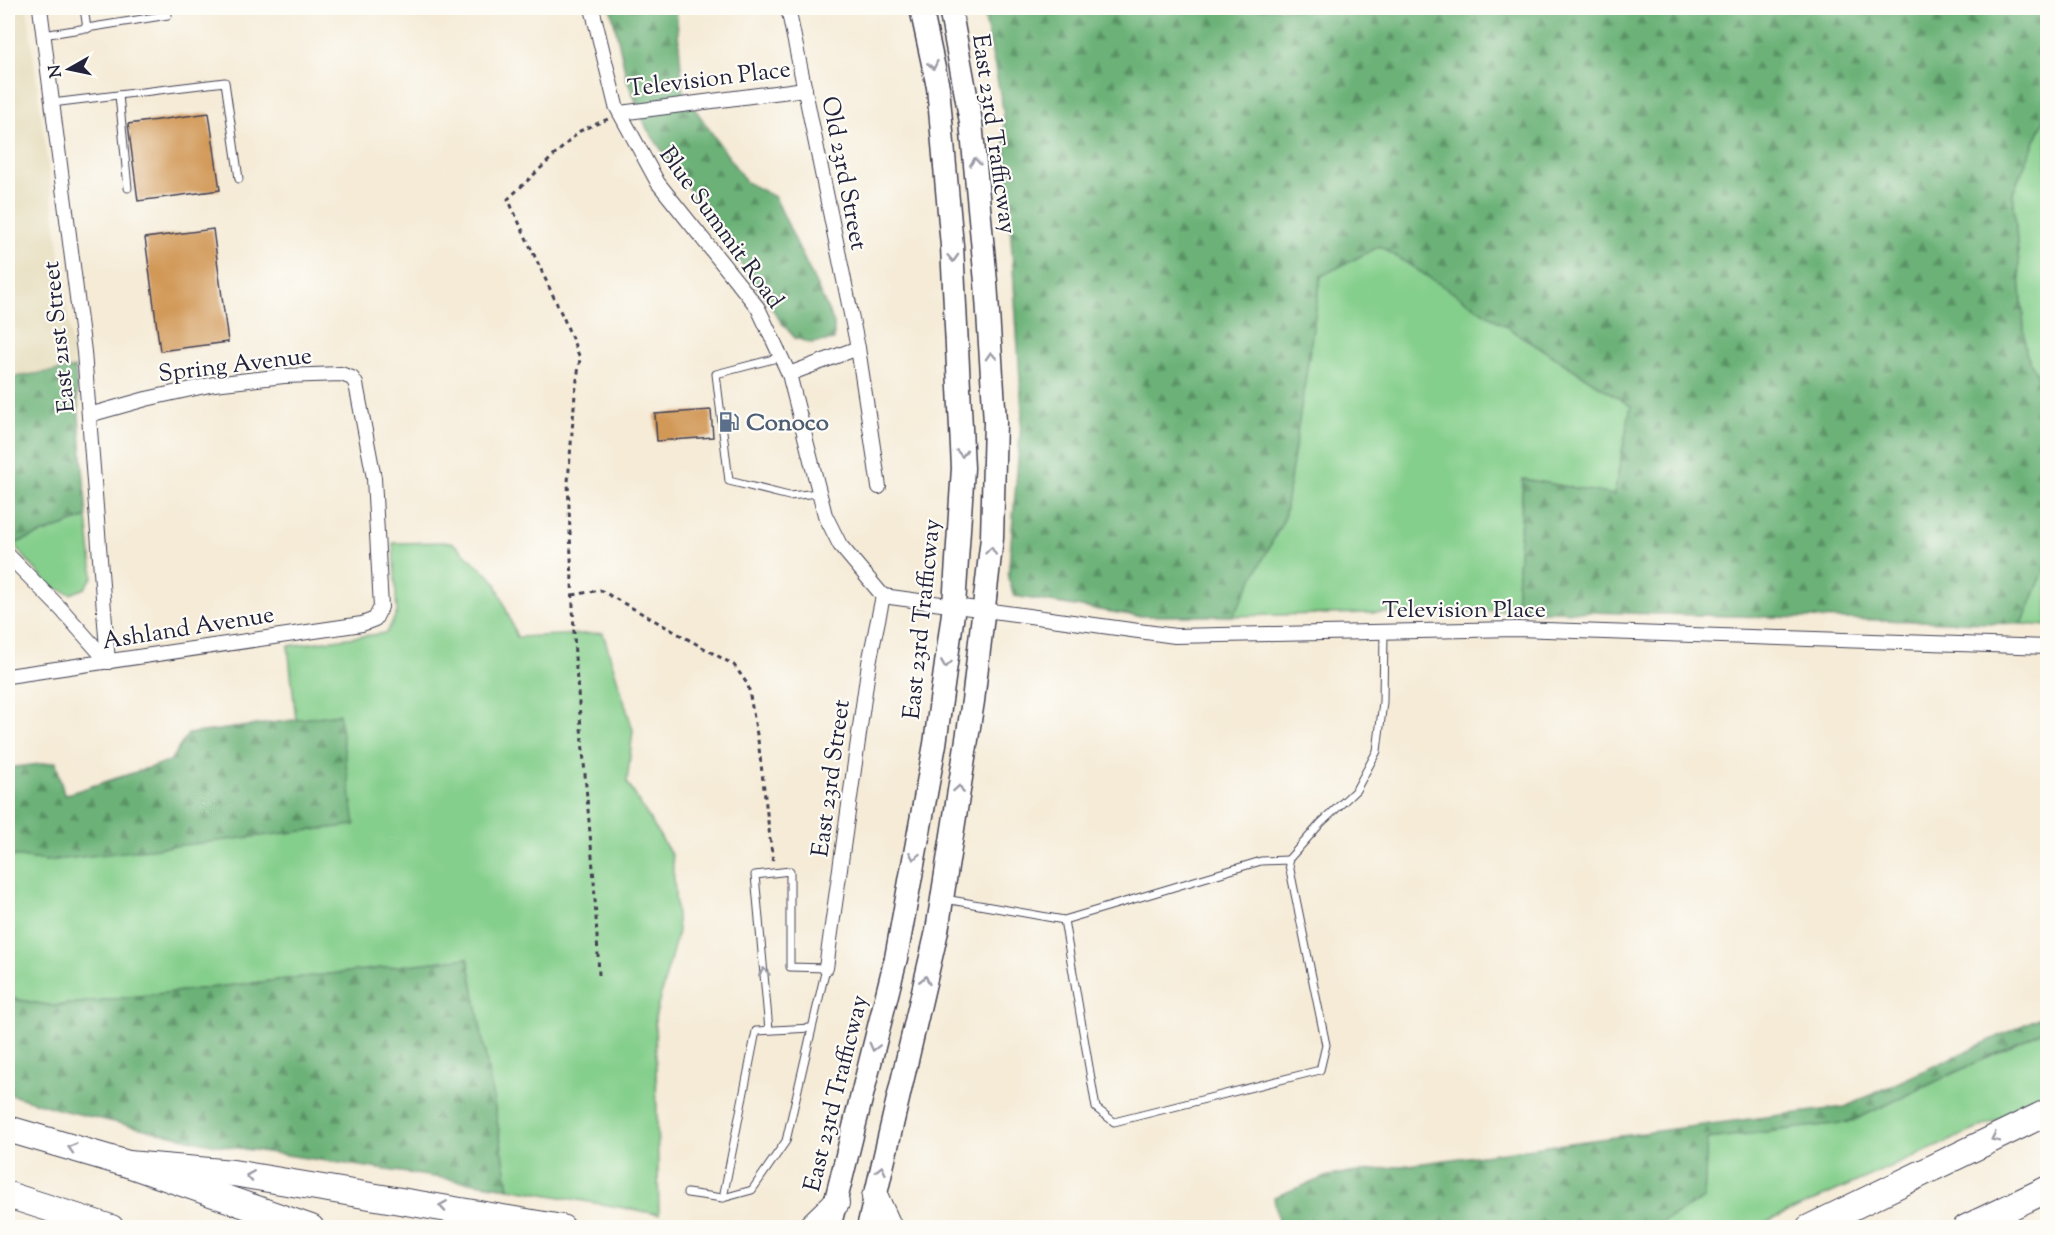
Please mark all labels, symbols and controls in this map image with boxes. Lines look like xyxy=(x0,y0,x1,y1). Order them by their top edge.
street label: East 23rd Trafficway xyxy=(962,32,1024,237)
north arrow xyxy=(39,39,99,99)
street label: Television Place xyxy=(626,53,793,107)
one-way arrow xyxy=(926,59,939,69)
text: N xyxy=(44,63,69,79)
street label: Old 23rd Street xyxy=(811,94,875,253)
street label: Blue Summit Road xyxy=(650,140,791,317)
one-way arrow xyxy=(969,157,982,166)
one-way arrow xyxy=(947,254,960,263)
street label: East 21st Street xyxy=(35,259,85,414)
street label: Spring Avenue xyxy=(157,340,314,392)
one-way arrow xyxy=(984,351,997,360)
place label: Conoco xyxy=(746,407,829,441)
fuel station icon: Conoco xyxy=(717,410,741,434)
one-way arrow xyxy=(956,449,969,458)
street label: East 23rd Trafficway xyxy=(896,517,950,721)
one-way arrow xyxy=(984,546,997,555)
street label: Television Place xyxy=(1382,594,1546,628)
street label: Ashland Avenue xyxy=(100,599,277,659)
one-way arrow xyxy=(940,659,952,669)
street label: East 23rd Street xyxy=(804,697,860,859)
one-way arrow xyxy=(953,784,965,793)
one-way arrow xyxy=(909,852,921,861)
one-way arrow xyxy=(758,968,771,977)
one-way arrow xyxy=(918,976,931,986)
street label: East 23rd Trafficway xyxy=(796,992,878,1195)
one-way arrow xyxy=(869,1042,882,1052)
one-way arrow xyxy=(1990,1130,2001,1142)
one-way arrow xyxy=(67,1143,78,1155)
one-way arrow xyxy=(874,1166,887,1176)
one-way arrow xyxy=(246,1170,255,1182)
one-way arrow xyxy=(438,1201,447,1213)

